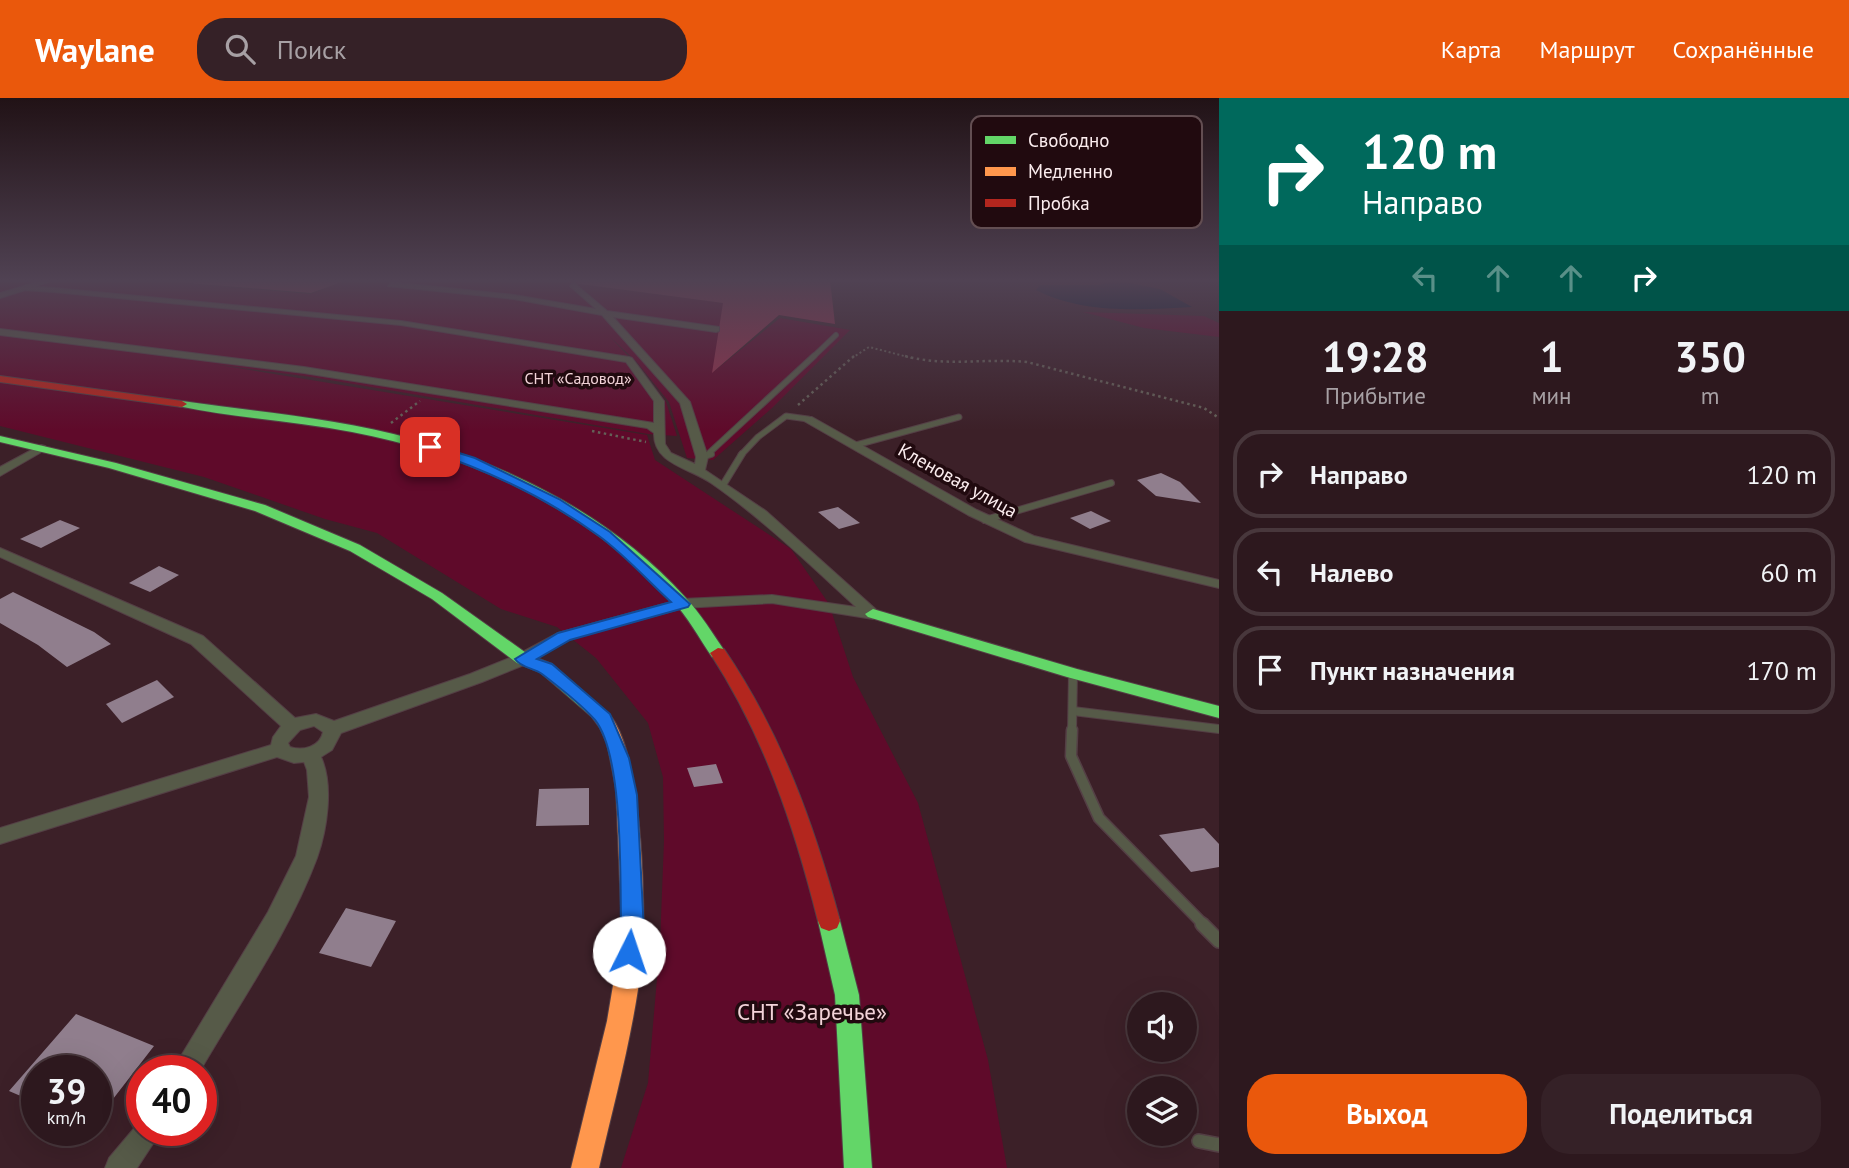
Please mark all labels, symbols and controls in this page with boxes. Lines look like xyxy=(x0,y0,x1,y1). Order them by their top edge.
search box xyxy=(197,18,687,81)
text: Waylane xyxy=(35,28,155,71)
icon: search xyxy=(221,30,259,68)
text: Поиск xyxy=(277,33,346,66)
text: Карта xyxy=(1441,34,1501,65)
text: Маршрут xyxy=(1539,34,1634,65)
text: Сохранённые xyxy=(1672,34,1814,65)
legend xyxy=(971,116,1202,228)
text: 120 m xyxy=(1362,119,1497,183)
icon: right xyxy=(1247,126,1338,217)
text: Свободно xyxy=(1028,128,1110,152)
text: Медленно xyxy=(1028,159,1113,183)
text: Направо xyxy=(1362,181,1483,223)
text: Пробка xyxy=(1028,191,1090,215)
icon: left xyxy=(1406,259,1444,297)
icon: ahead xyxy=(1479,259,1517,297)
icon: ahead xyxy=(1552,259,1590,297)
icon: right xyxy=(1625,259,1663,297)
text: 19:28 xyxy=(1322,329,1429,384)
text: 1 xyxy=(1540,329,1563,384)
text: 350 xyxy=(1674,329,1746,384)
park label: СНТ «Садовод» xyxy=(524,368,632,388)
text: Прибытие xyxy=(1325,381,1426,410)
text: мин xyxy=(1532,381,1571,410)
text: m xyxy=(1701,381,1720,410)
pin xyxy=(400,417,460,477)
icon: arrive xyxy=(411,428,449,466)
street label: Кленовая улица xyxy=(894,437,1022,523)
icon: right xyxy=(1251,455,1289,493)
text: Направо xyxy=(1310,458,1408,491)
text: 120 m xyxy=(1746,458,1817,491)
icon: left xyxy=(1251,553,1289,591)
text: Налево xyxy=(1310,556,1394,589)
text: 60 m xyxy=(1761,556,1817,589)
icon: arrive xyxy=(1251,651,1289,689)
text: Пункт назначения xyxy=(1310,654,1515,687)
text: 170 m xyxy=(1746,654,1817,687)
position arrow xyxy=(592,915,666,989)
map controls xyxy=(1127,992,1197,1146)
button: sound xyxy=(1127,992,1197,1062)
park label: СНТ «Заречье» xyxy=(737,997,887,1026)
speed limit sign: 40 xyxy=(126,1055,217,1146)
text: 39 xyxy=(47,1068,86,1114)
button: Выход xyxy=(1247,1074,1527,1154)
button: Поделиться xyxy=(1541,1074,1821,1154)
button: layers xyxy=(1127,1076,1197,1146)
text: km/h xyxy=(47,1106,86,1129)

